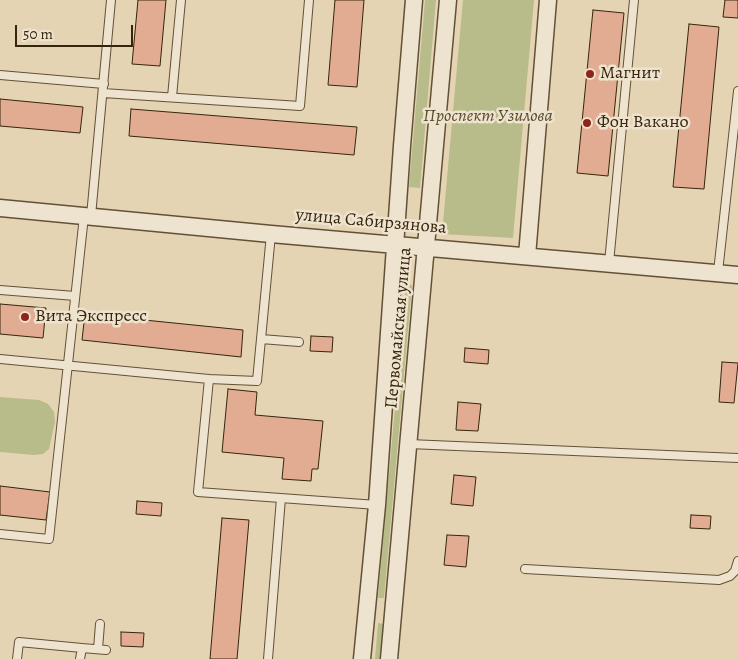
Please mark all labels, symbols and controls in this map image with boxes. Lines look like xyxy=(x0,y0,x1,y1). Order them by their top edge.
scale bar xyxy=(18,15,135,47)
text: 50 m xyxy=(23,24,53,44)
place label: Магнит xyxy=(600,63,660,85)
marker: Магнит xyxy=(584,68,596,80)
park label: Проспект Узилова xyxy=(423,106,553,128)
place label: Фон Вакано xyxy=(597,112,689,134)
marker: Фон Вакано xyxy=(581,117,593,129)
street label: улица Сабирзянова xyxy=(295,205,447,239)
street label: Первомайская улица xyxy=(381,246,417,410)
place label: Вита Экспресс xyxy=(35,306,147,328)
marker: Вита Экспресс xyxy=(19,311,31,323)

